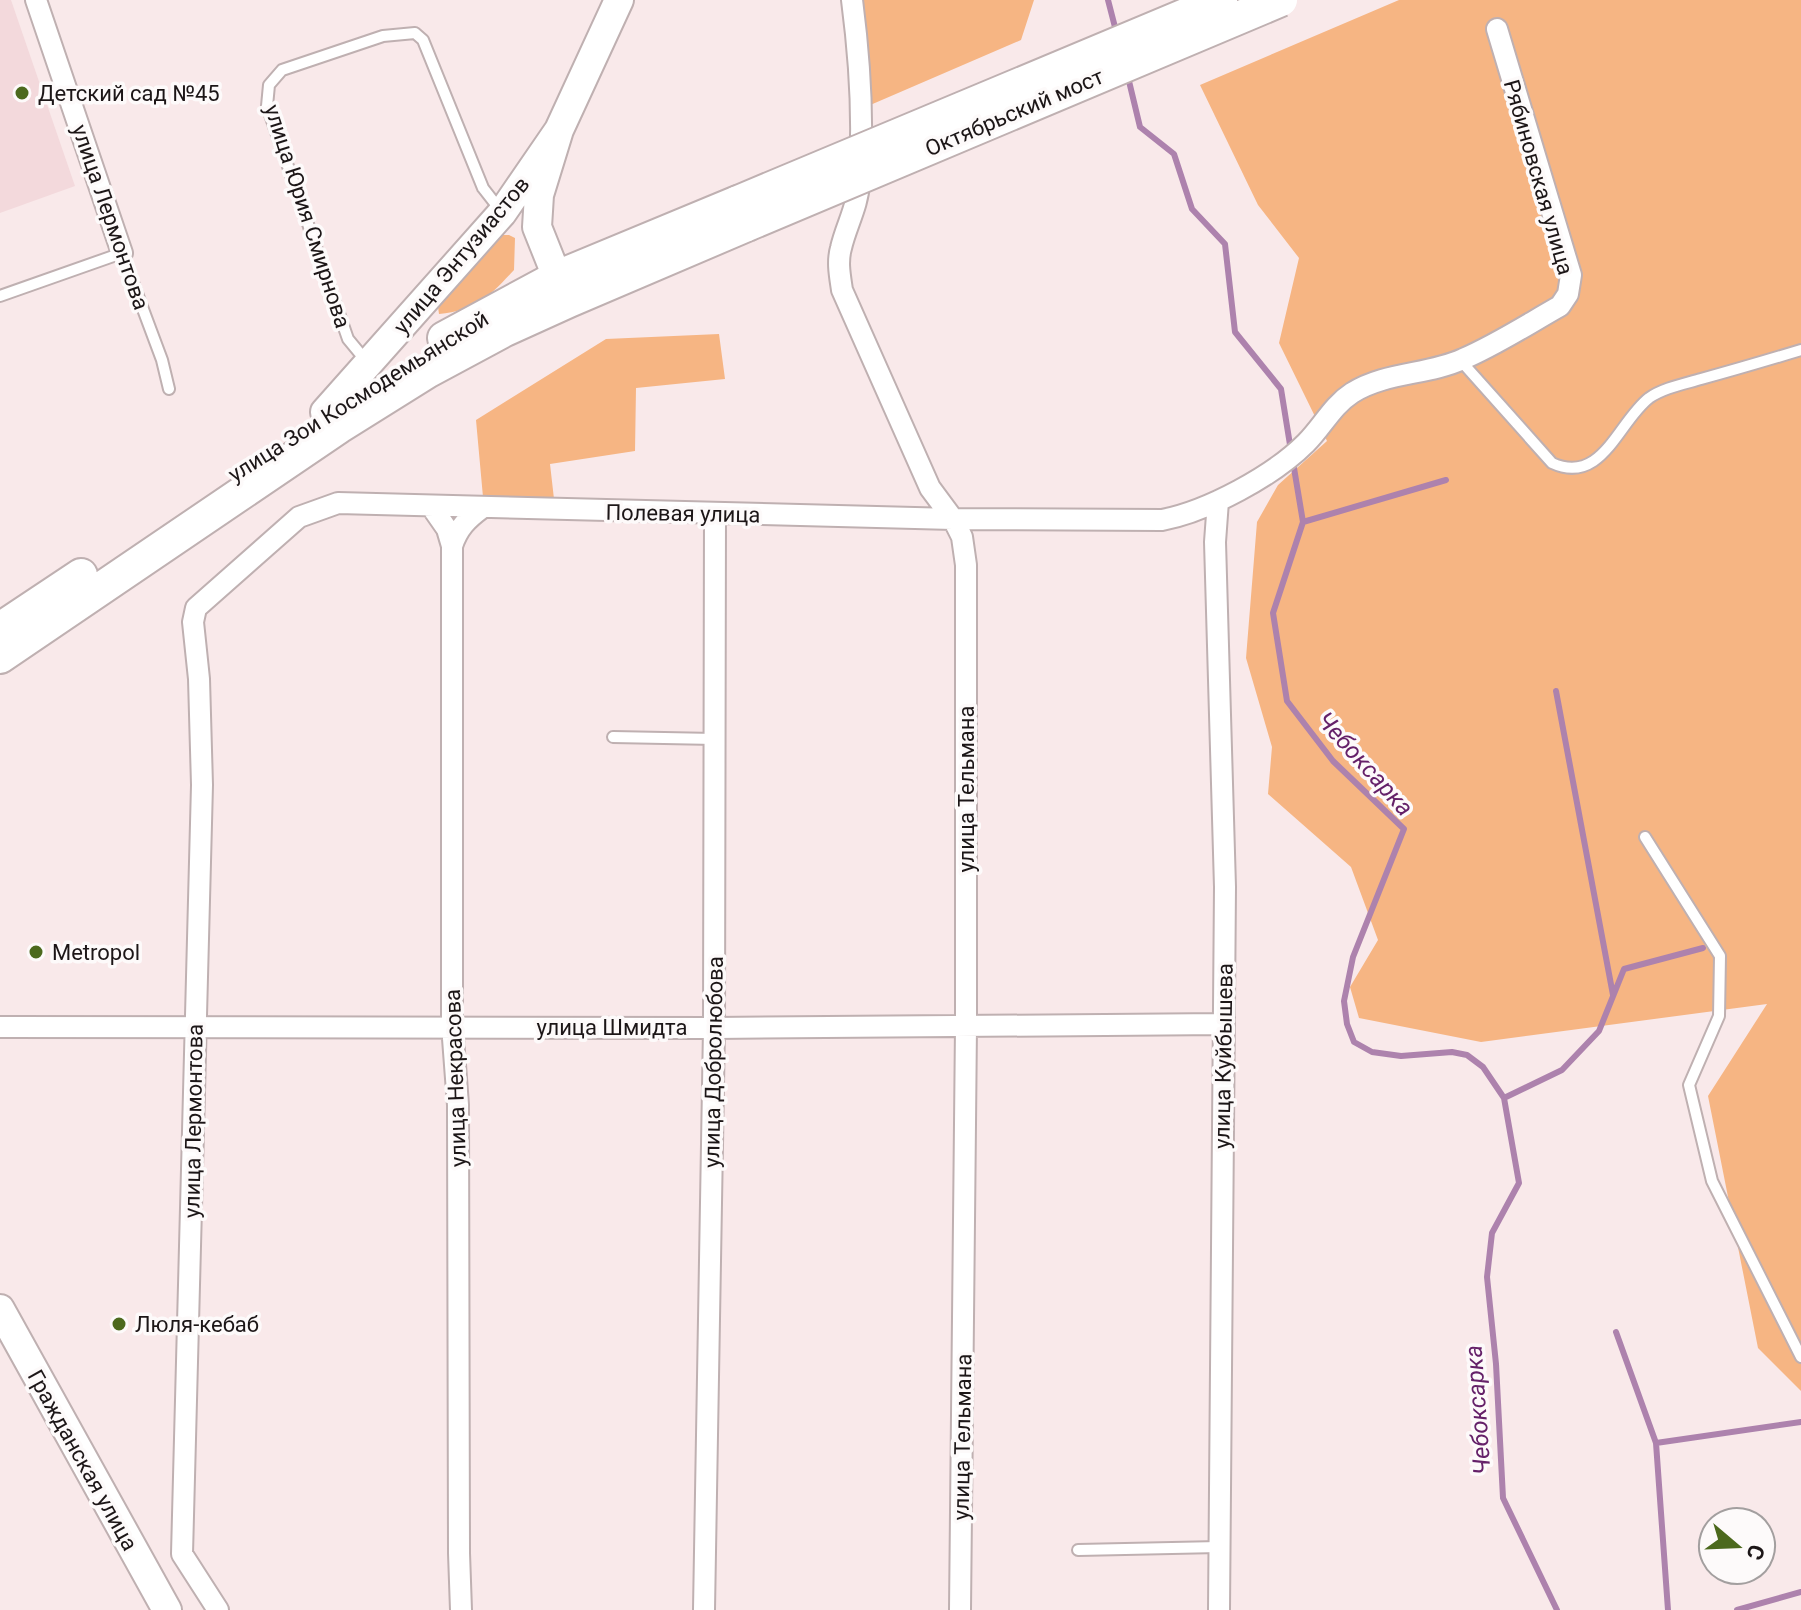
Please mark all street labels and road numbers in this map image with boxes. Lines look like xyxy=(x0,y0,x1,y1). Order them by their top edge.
street label: Октябрьский мост xyxy=(921,63,1107,161)
street label: Рябиновская улица xyxy=(1499,77,1578,278)
street label: улица Юрия Смирнова xyxy=(260,101,356,331)
street label: улица Лермонтова xyxy=(67,121,154,313)
street label: улица Энтузиастов xyxy=(388,172,534,339)
street label: улица Зои Космодемьянской xyxy=(224,306,493,487)
street label: Полевая улица xyxy=(605,500,761,527)
street label: улица Тельмана xyxy=(954,706,979,872)
street label: улица Добролюбова xyxy=(699,956,728,1168)
street label: улица Куйбышева xyxy=(1209,963,1238,1149)
street label: улица Некрасова xyxy=(440,989,471,1167)
street label: улица Шмидта xyxy=(536,1015,688,1040)
street label: улица Лермонтова xyxy=(179,1024,208,1218)
street label: улица Тельмана xyxy=(949,1353,976,1521)
street label: Гражданская улица xyxy=(23,1366,143,1555)

